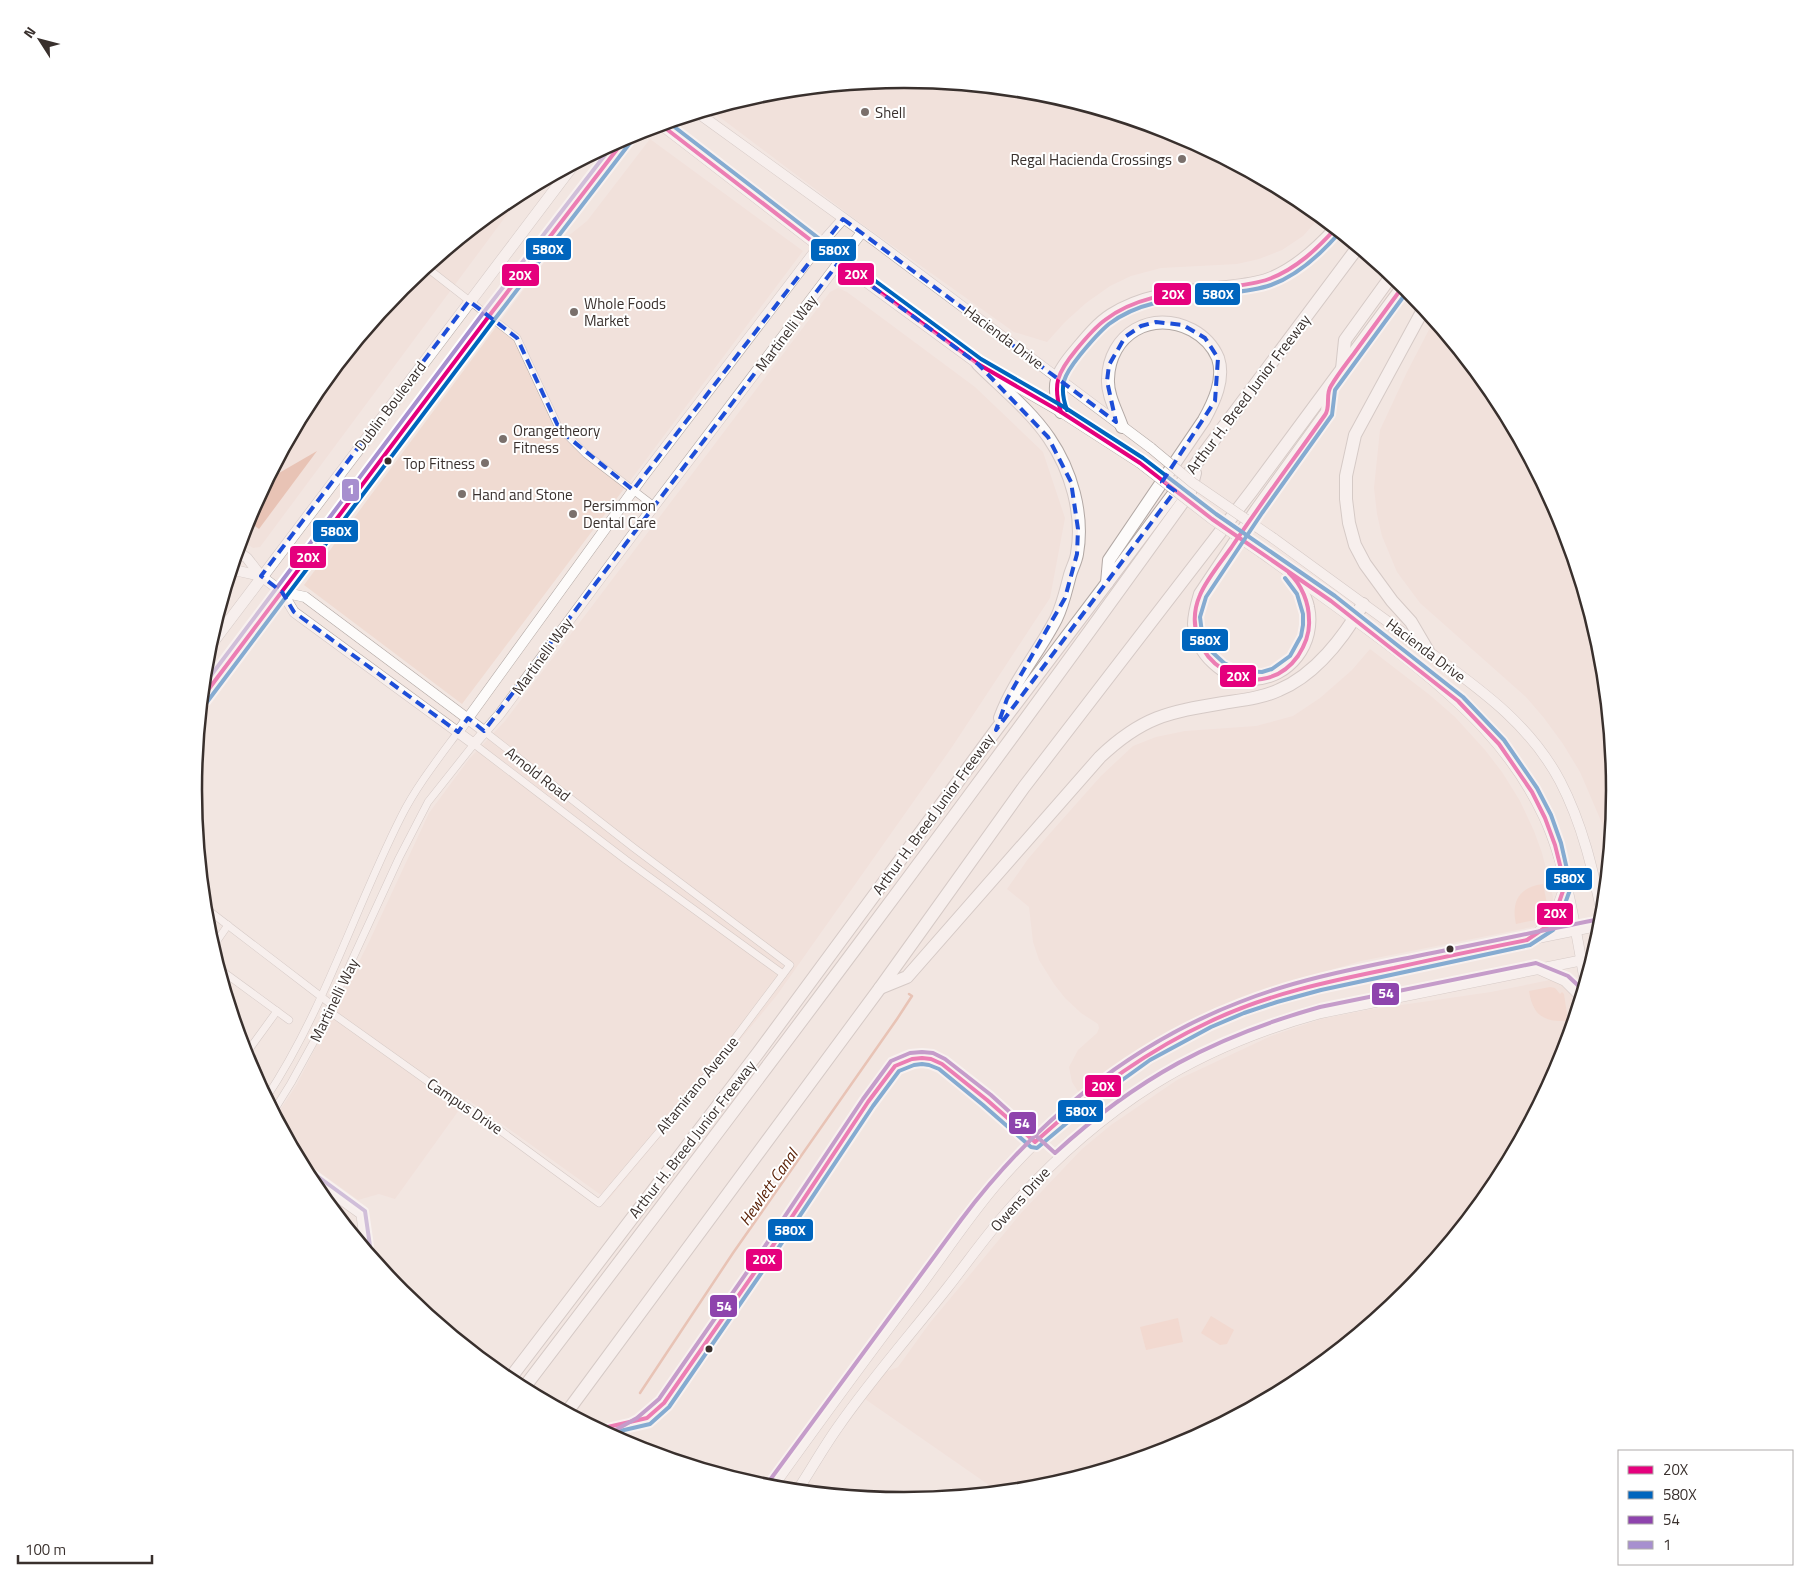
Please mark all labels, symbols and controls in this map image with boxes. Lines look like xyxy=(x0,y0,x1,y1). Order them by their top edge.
north arrow xyxy=(15,15,65,65)
text: N xyxy=(18,22,40,42)
place label: Shell xyxy=(875,101,906,124)
marker: Shell xyxy=(859,106,871,118)
place label: Regal Hacienda Crossings xyxy=(1010,148,1172,171)
marker: Regal Hacienda Crossings xyxy=(1176,153,1188,165)
line badge: 580X xyxy=(525,237,572,261)
text: 580X xyxy=(532,238,564,259)
line badge: 580X xyxy=(810,238,857,262)
text: 580X xyxy=(818,239,850,260)
line badge: 20X xyxy=(837,262,875,286)
line badge: 20X xyxy=(501,263,540,287)
text: 20X xyxy=(844,263,868,284)
text: 20X xyxy=(508,264,532,285)
line badge: 20X xyxy=(1153,282,1192,306)
line badge: 580X xyxy=(1194,282,1241,306)
text: 20X xyxy=(1161,283,1185,304)
text: 580X xyxy=(1202,283,1234,304)
street label: Martinelli Way xyxy=(750,290,822,376)
place label: Whole Foods Market xyxy=(584,292,666,332)
street label: Hacienda Drive xyxy=(959,299,1049,375)
marker: Whole Foods Market xyxy=(568,306,580,318)
street label: Arthur H. Breed Junior Freeway xyxy=(1180,309,1316,479)
street label: Dublin Boulevard xyxy=(349,356,431,456)
place label: Orangetheory Fitness xyxy=(513,419,600,459)
marker: Orangetheory Fitness xyxy=(497,433,509,445)
place label: Top Fitness xyxy=(403,452,475,475)
unlabelled marker xyxy=(383,456,393,466)
marker: Top Fitness xyxy=(479,457,491,469)
line badge: 1 xyxy=(341,478,360,502)
text: 1 xyxy=(347,478,355,499)
place label: Hand and Stone xyxy=(472,483,573,506)
marker: Hand and Stone xyxy=(456,488,468,500)
place label: Persimmon Dental Care xyxy=(583,494,656,534)
marker: Persimmon Dental Care xyxy=(567,508,579,520)
line badge: 580X xyxy=(312,519,359,543)
text: 580X xyxy=(320,520,352,541)
line badge: 20X xyxy=(289,545,327,569)
text: 20X xyxy=(296,546,320,567)
street label: Hacienda Drive xyxy=(1381,612,1471,688)
street label: Martinelli Way xyxy=(506,613,578,699)
line badge: 580X xyxy=(1181,628,1229,652)
text: 580X xyxy=(1189,629,1221,650)
line badge: 20X xyxy=(1219,664,1257,688)
text: 20X xyxy=(1226,665,1250,686)
street label: Arthur H. Breed Junior Freeway xyxy=(866,728,1000,900)
street label: Arnold Road xyxy=(500,741,576,807)
line badge: 580X xyxy=(1545,867,1593,891)
text: 580X xyxy=(1553,867,1585,888)
line badge: 20X xyxy=(1536,902,1574,926)
text: 20X xyxy=(1543,902,1567,923)
unlabelled marker xyxy=(1445,944,1455,954)
street label: Martinelli Way xyxy=(304,954,364,1046)
line badge: 54 xyxy=(1371,982,1400,1006)
text: 54 xyxy=(1378,982,1394,1003)
street label: Altamirano Avenue xyxy=(650,1031,744,1139)
street label: Arthur H. Breed Junior Freeway xyxy=(623,1055,761,1223)
street label: Campus Drive xyxy=(422,1072,508,1140)
line badge: 20X xyxy=(1084,1074,1122,1098)
text: 20X xyxy=(1091,1075,1115,1096)
line badge: 580X xyxy=(1057,1099,1104,1123)
text: 580X xyxy=(1065,1100,1097,1121)
line badge: 54 xyxy=(1008,1111,1037,1135)
text: 54 xyxy=(1014,1112,1030,1133)
water label: Hewlett Canal xyxy=(733,1142,804,1230)
street label: Owens Drive xyxy=(985,1162,1055,1236)
line badge: 580X xyxy=(767,1218,814,1242)
text: 580X xyxy=(774,1219,806,1240)
line badge: 20X xyxy=(745,1248,783,1272)
text: 20X xyxy=(752,1248,776,1269)
line badge: 54 xyxy=(709,1294,738,1318)
text: 54 xyxy=(716,1295,732,1316)
unlabelled marker xyxy=(704,1344,714,1354)
legend xyxy=(1618,1450,1793,1565)
text: 20X xyxy=(1663,1458,1689,1481)
text: 580X xyxy=(1663,1483,1697,1506)
text: 54 xyxy=(1663,1508,1680,1531)
scale bar xyxy=(18,1532,151,1564)
text: 1 xyxy=(1663,1533,1671,1556)
text: 100 m xyxy=(25,1538,66,1561)

